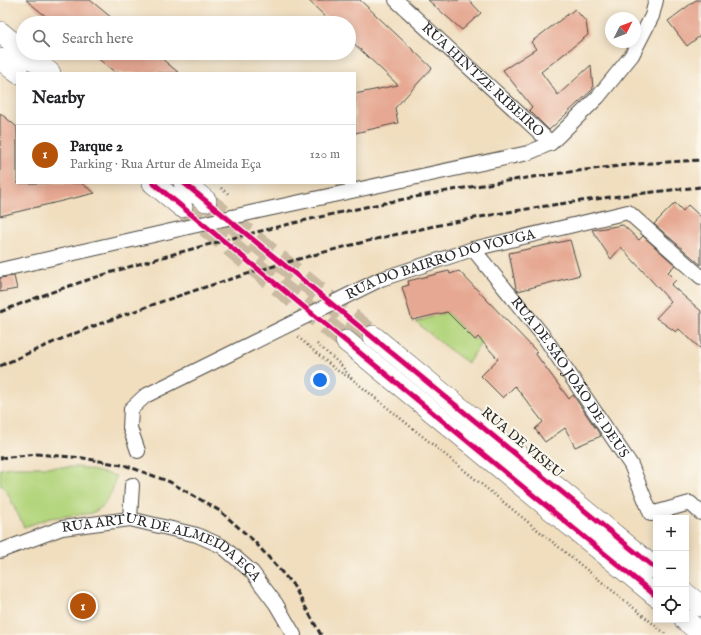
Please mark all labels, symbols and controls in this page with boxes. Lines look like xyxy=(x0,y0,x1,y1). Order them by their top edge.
north arrow xyxy=(605,12,641,48)
search box xyxy=(16,16,356,60)
street label: RUA HINTZE RIBEIRO xyxy=(418,19,548,141)
icon: search xyxy=(30,27,52,49)
text: Search here xyxy=(62,29,133,48)
text: Nearby xyxy=(32,88,85,109)
text: Parque 2 xyxy=(70,137,123,156)
text: 1 xyxy=(43,146,47,163)
text: 120 m xyxy=(310,146,340,163)
text: Parking · Rua Artur de Almeida Eça xyxy=(70,156,261,173)
street label: RUA DO BAIRRO DO VOUGA xyxy=(343,225,538,304)
street label: RUA DE SÃO JOÃO DE DEUS xyxy=(507,293,633,462)
your location xyxy=(310,370,330,390)
street label: RUA DE VISEU xyxy=(477,403,567,483)
street label: RUA ARTUR DE ALMEIDA EÇA xyxy=(61,509,265,585)
map controls xyxy=(653,515,689,623)
button: + xyxy=(653,515,689,551)
button: − xyxy=(653,551,689,587)
button: locate xyxy=(653,587,689,623)
pin: 1 xyxy=(70,591,96,621)

